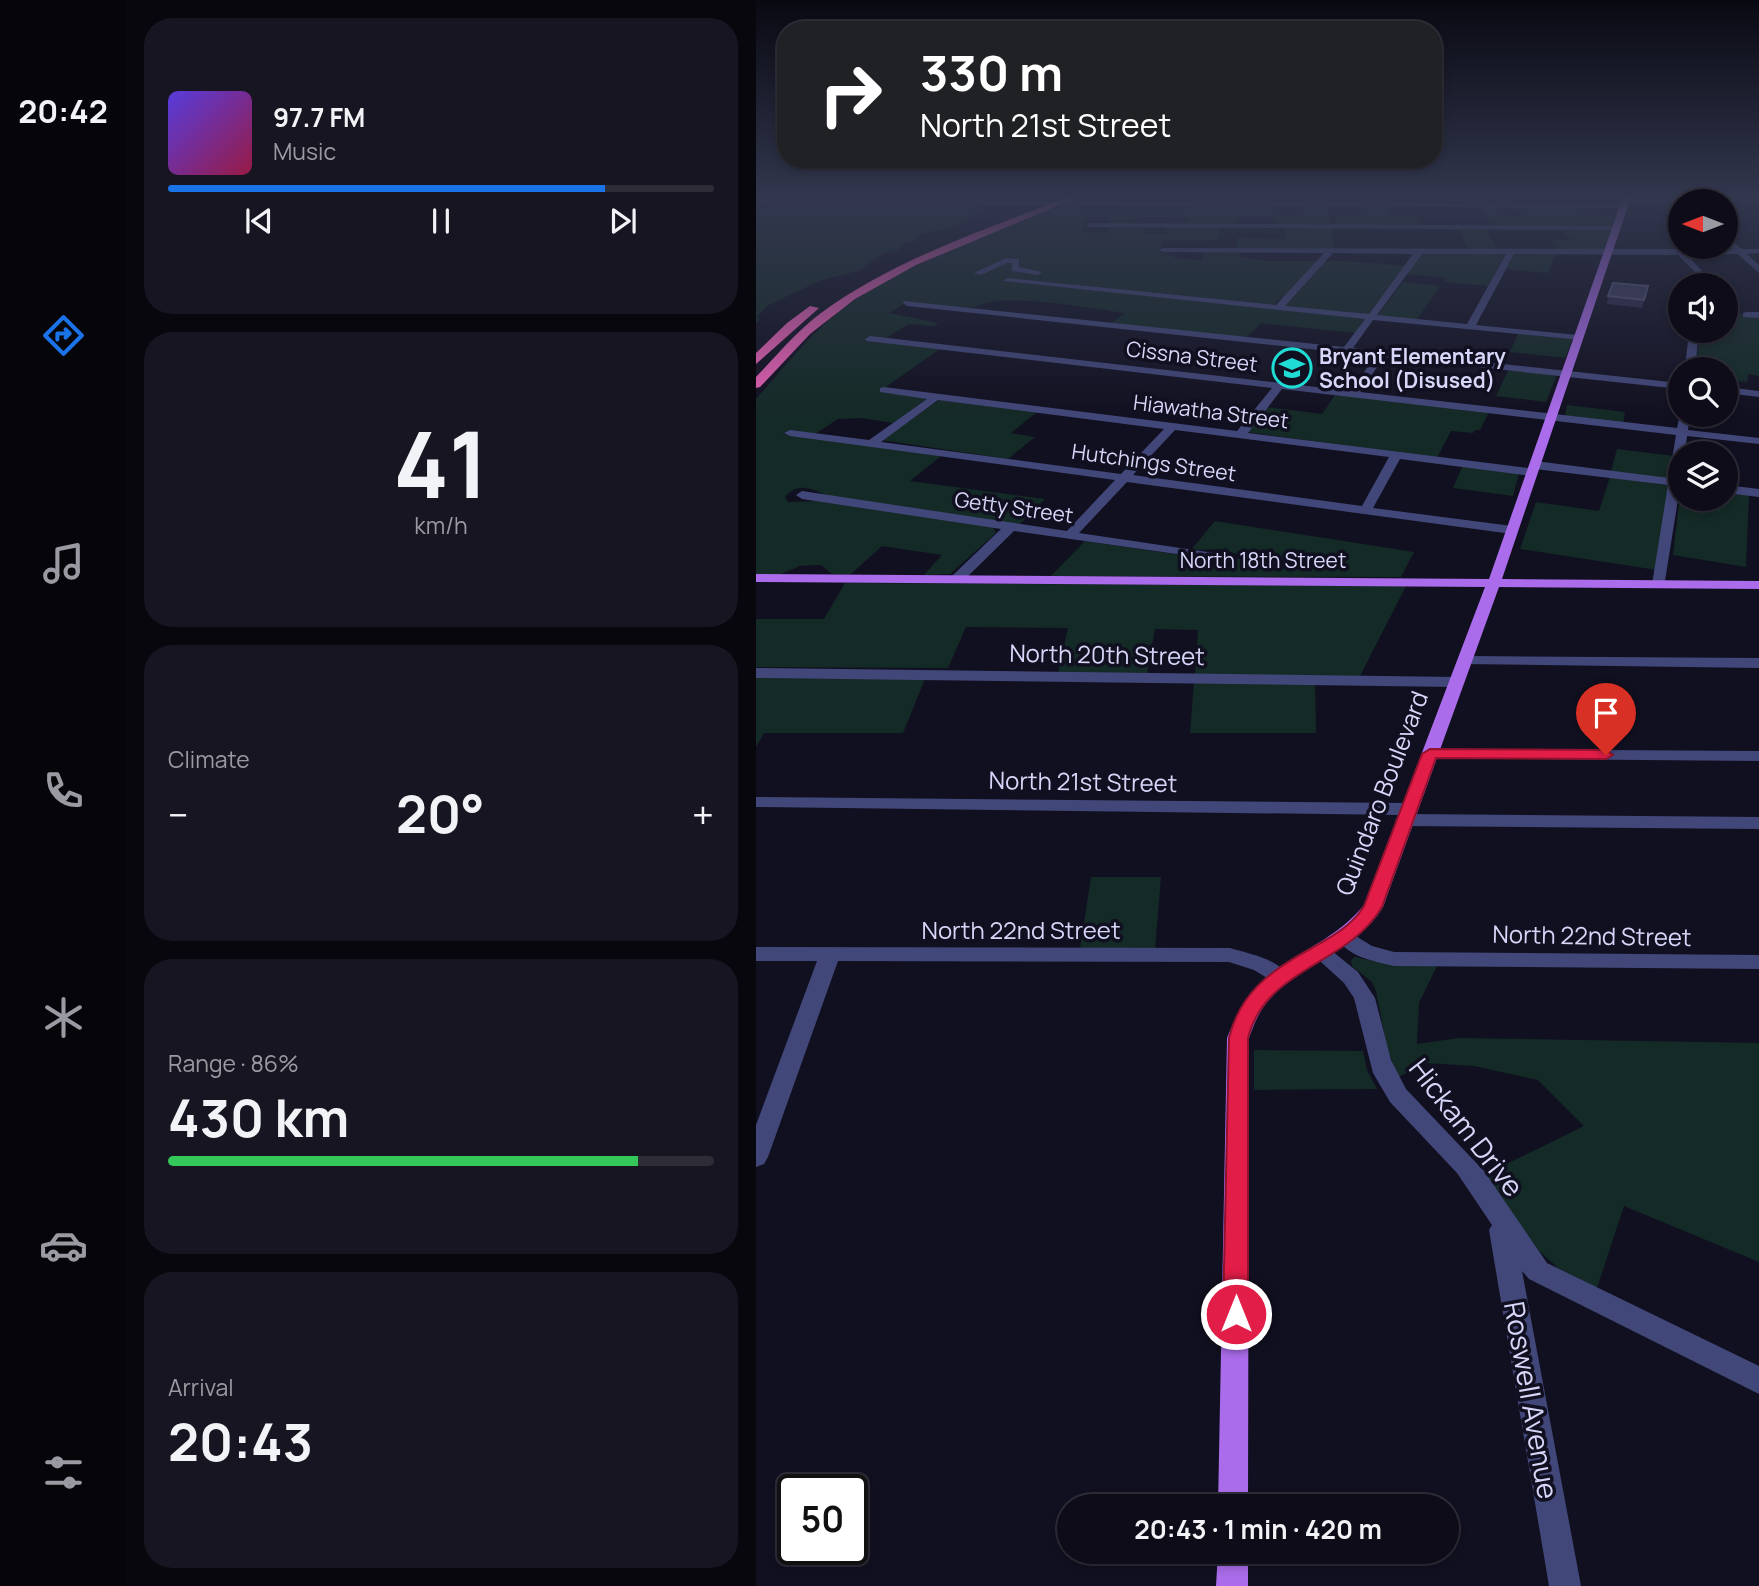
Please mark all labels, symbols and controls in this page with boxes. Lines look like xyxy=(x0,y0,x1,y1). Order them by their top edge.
text: 330 m xyxy=(920,39,1063,106)
icon: right xyxy=(805,49,896,140)
text: 20:42 xyxy=(18,89,108,133)
text: 97.7 FM xyxy=(273,99,365,135)
text: North 21st Street xyxy=(920,103,1171,147)
text: Music xyxy=(273,135,336,167)
north arrow xyxy=(1668,189,1738,259)
map controls xyxy=(1668,189,1738,511)
icon: previous xyxy=(240,202,278,240)
icon: pause xyxy=(422,202,460,240)
icon: next xyxy=(604,202,642,240)
button: sound xyxy=(1668,273,1738,343)
icon: directions xyxy=(39,311,88,360)
street label: Cissna Street xyxy=(1125,334,1259,378)
place label: Bryant Elementary School (Disused) xyxy=(1319,342,1506,394)
school or university icon: Bryant Elementary School (Disused) xyxy=(1271,347,1313,389)
button: search xyxy=(1668,357,1738,427)
street label: Hiawatha Street xyxy=(1132,388,1290,434)
text: 41 xyxy=(393,401,489,525)
street label: Hutchings Street xyxy=(1070,437,1238,487)
button: layers xyxy=(1668,441,1738,511)
street label: Getty Street xyxy=(953,485,1075,529)
text: km/h xyxy=(414,509,468,541)
icon: music xyxy=(39,539,88,588)
street label: North 18th Street xyxy=(1180,546,1346,574)
street label: North 20th Street xyxy=(1009,636,1205,672)
pin xyxy=(1576,683,1636,755)
street label: Quindaro Boulevard xyxy=(1327,686,1435,900)
icon: arrive xyxy=(1587,694,1625,732)
text: Climate xyxy=(168,743,250,775)
street label: North 21st Street xyxy=(988,763,1178,799)
icon: phone xyxy=(39,766,88,815)
text: 20° xyxy=(396,778,485,849)
text: − xyxy=(168,788,189,840)
text: + xyxy=(692,788,714,840)
street label: North 22nd Street xyxy=(922,913,1121,946)
street label: North 22nd Street xyxy=(1492,917,1692,953)
icon: climate xyxy=(39,993,88,1042)
text: Range · 86% xyxy=(168,1047,299,1079)
street label: Hickam Drive xyxy=(1401,1050,1533,1204)
text: 430 km xyxy=(168,1082,349,1153)
icon: car xyxy=(39,1221,88,1270)
position arrow xyxy=(1199,1277,1273,1351)
street label: Roswell Avenue xyxy=(1496,1298,1568,1502)
text: Arrival xyxy=(168,1371,234,1403)
text: 20:43 xyxy=(168,1406,313,1477)
icon: filters xyxy=(39,1448,88,1497)
speed limit sign: 50 xyxy=(777,1474,868,1565)
text: 20:43 · 1 min · 420 m xyxy=(1134,1511,1382,1547)

